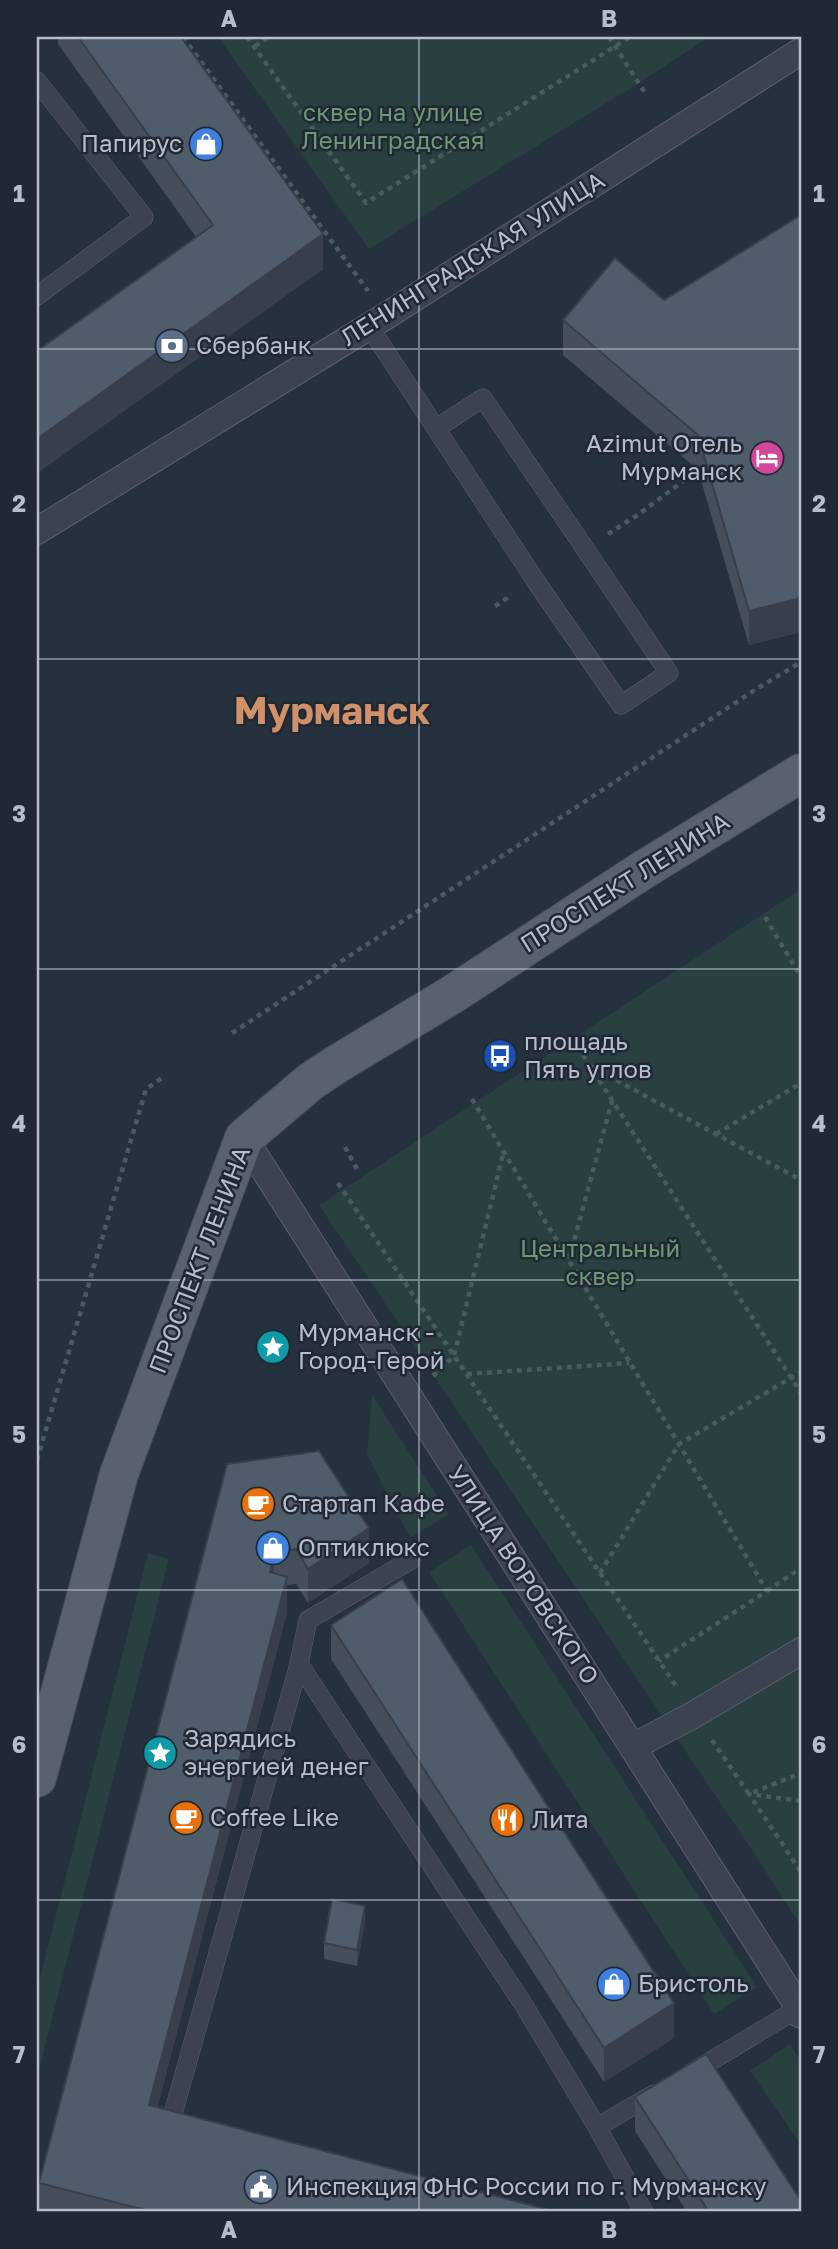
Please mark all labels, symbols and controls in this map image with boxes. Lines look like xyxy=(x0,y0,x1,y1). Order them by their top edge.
text: A xyxy=(221,4,238,32)
text: B xyxy=(601,4,617,32)
park label: сквер на улице Ленинградская xyxy=(302,97,484,154)
shop icon: Папирус xyxy=(187,125,225,163)
place label: Папирус xyxy=(81,128,182,157)
street label: ЛЕНИНГРАДСКАЯ УЛИЦА xyxy=(335,165,609,351)
text: 1 xyxy=(13,179,25,207)
text: 1 xyxy=(813,179,825,207)
bank icon: Сбербанк xyxy=(153,327,191,365)
place label: Сбербанк xyxy=(196,330,312,359)
place label: Azimut Отель Мурманск xyxy=(586,428,742,485)
hotel icon: Azimut Отель Мурманск xyxy=(748,439,786,477)
text: 2 xyxy=(12,489,26,517)
text: 2 xyxy=(812,489,826,517)
district label: Мурманск xyxy=(234,687,430,733)
text: 3 xyxy=(12,799,26,827)
text: 3 xyxy=(812,799,826,827)
street label: ПРОСПЕКТ ЛЕНИНА xyxy=(514,806,734,958)
place label: площадь Пять углов xyxy=(524,1026,652,1083)
bus stop icon: площадь Пять углов xyxy=(481,1037,519,1075)
text: 4 xyxy=(12,1109,26,1137)
text: 4 xyxy=(812,1109,826,1137)
street label: ПРОСПЕКТ ЛЕНИНА xyxy=(142,1142,255,1377)
park label: Центральный сквер xyxy=(520,1233,680,1290)
place label: Мурманск - Город-Герой xyxy=(298,1317,444,1374)
place icon: Мурманск - Город-Герой xyxy=(254,1328,292,1366)
text: 5 xyxy=(12,1420,26,1448)
text: 5 xyxy=(812,1420,826,1448)
street label: УЛИЦА ВОРОВСКОГО xyxy=(443,1459,606,1689)
cafe icon: Стартап Кафе xyxy=(239,1485,277,1523)
place label: Стартап Кафе xyxy=(282,1488,445,1517)
shop icon: Оптиклюкс xyxy=(254,1529,292,1567)
place label: Оптиклюкс xyxy=(298,1532,430,1561)
place label: Зарядись энергией денег xyxy=(184,1723,369,1780)
text: 6 xyxy=(12,1730,26,1758)
text: 6 xyxy=(812,1730,826,1758)
place icon: Зарядись энергией денег xyxy=(141,1734,179,1772)
cafe icon: Coffee Like xyxy=(167,1799,205,1837)
restaurant icon: Лита xyxy=(488,1801,526,1839)
place label: Coffee Like xyxy=(210,1802,339,1831)
place label: Лита xyxy=(532,1804,589,1833)
shop icon: Бристоль xyxy=(595,1965,633,2003)
place label: Бристоль xyxy=(638,1968,749,1997)
text: 7 xyxy=(13,2040,25,2068)
text: 7 xyxy=(813,2040,825,2068)
public building icon: Инспекция ФНС России по г. Мурманску xyxy=(242,2168,280,2206)
place label: Инспекция ФНС России по г. Мурманску xyxy=(286,2171,766,2200)
text: A xyxy=(221,2215,238,2243)
text: B xyxy=(601,2215,617,2243)

